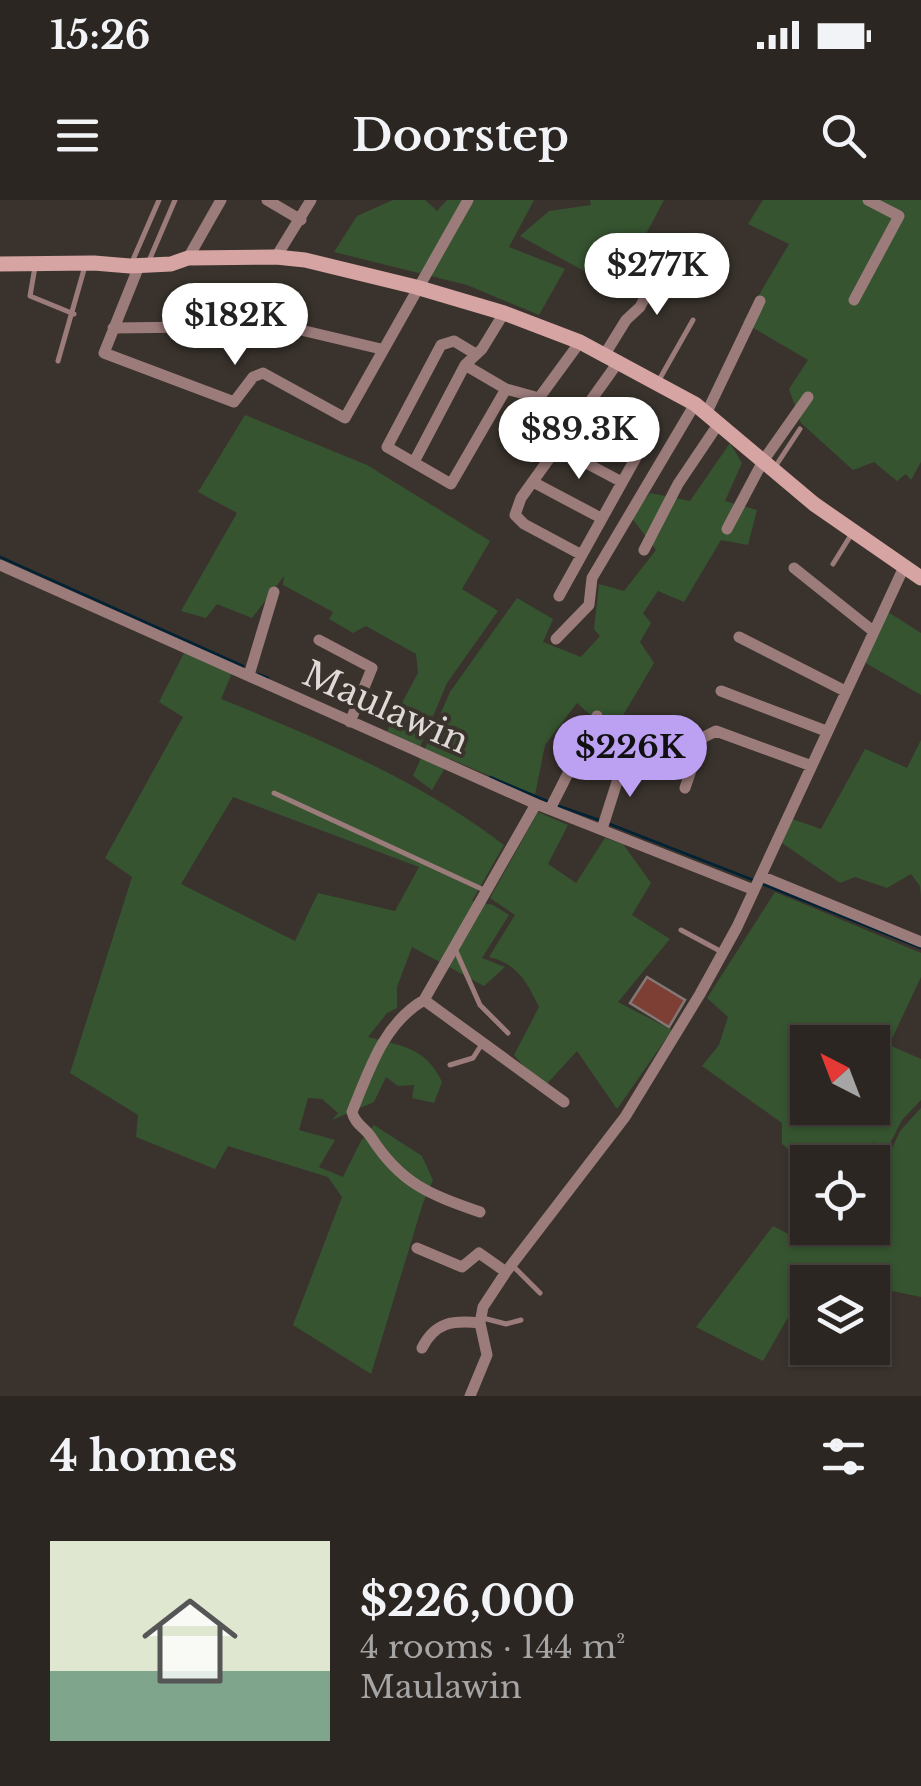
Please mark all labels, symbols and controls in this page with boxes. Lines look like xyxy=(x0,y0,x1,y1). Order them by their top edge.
text: 15:26 xyxy=(50,12,150,59)
text: Doorstep xyxy=(352,107,569,163)
icon: menu xyxy=(50,108,105,163)
icon: search xyxy=(816,108,871,163)
pin: $277K xyxy=(587,233,727,318)
text: $277K xyxy=(607,245,707,285)
pin: $182K xyxy=(165,283,305,368)
text: $182K xyxy=(184,295,286,335)
pin: $89.3K xyxy=(498,397,660,482)
text: $89.3K xyxy=(521,409,637,449)
street label: Maulawin xyxy=(296,651,476,763)
pin: $226K xyxy=(560,715,700,800)
text: $226K xyxy=(575,727,685,767)
north arrow xyxy=(790,1025,890,1125)
map controls xyxy=(790,1025,890,1365)
button: locate xyxy=(790,1145,890,1245)
button: layers xyxy=(790,1265,890,1365)
icon: filters xyxy=(816,1429,871,1484)
text: 4 homes xyxy=(50,1430,237,1482)
text: $226,000 xyxy=(360,1575,575,1627)
icon: home xyxy=(130,1581,250,1701)
text: 4 rooms · 144 m² xyxy=(360,1627,625,1667)
text: Maulawin xyxy=(360,1667,522,1707)

